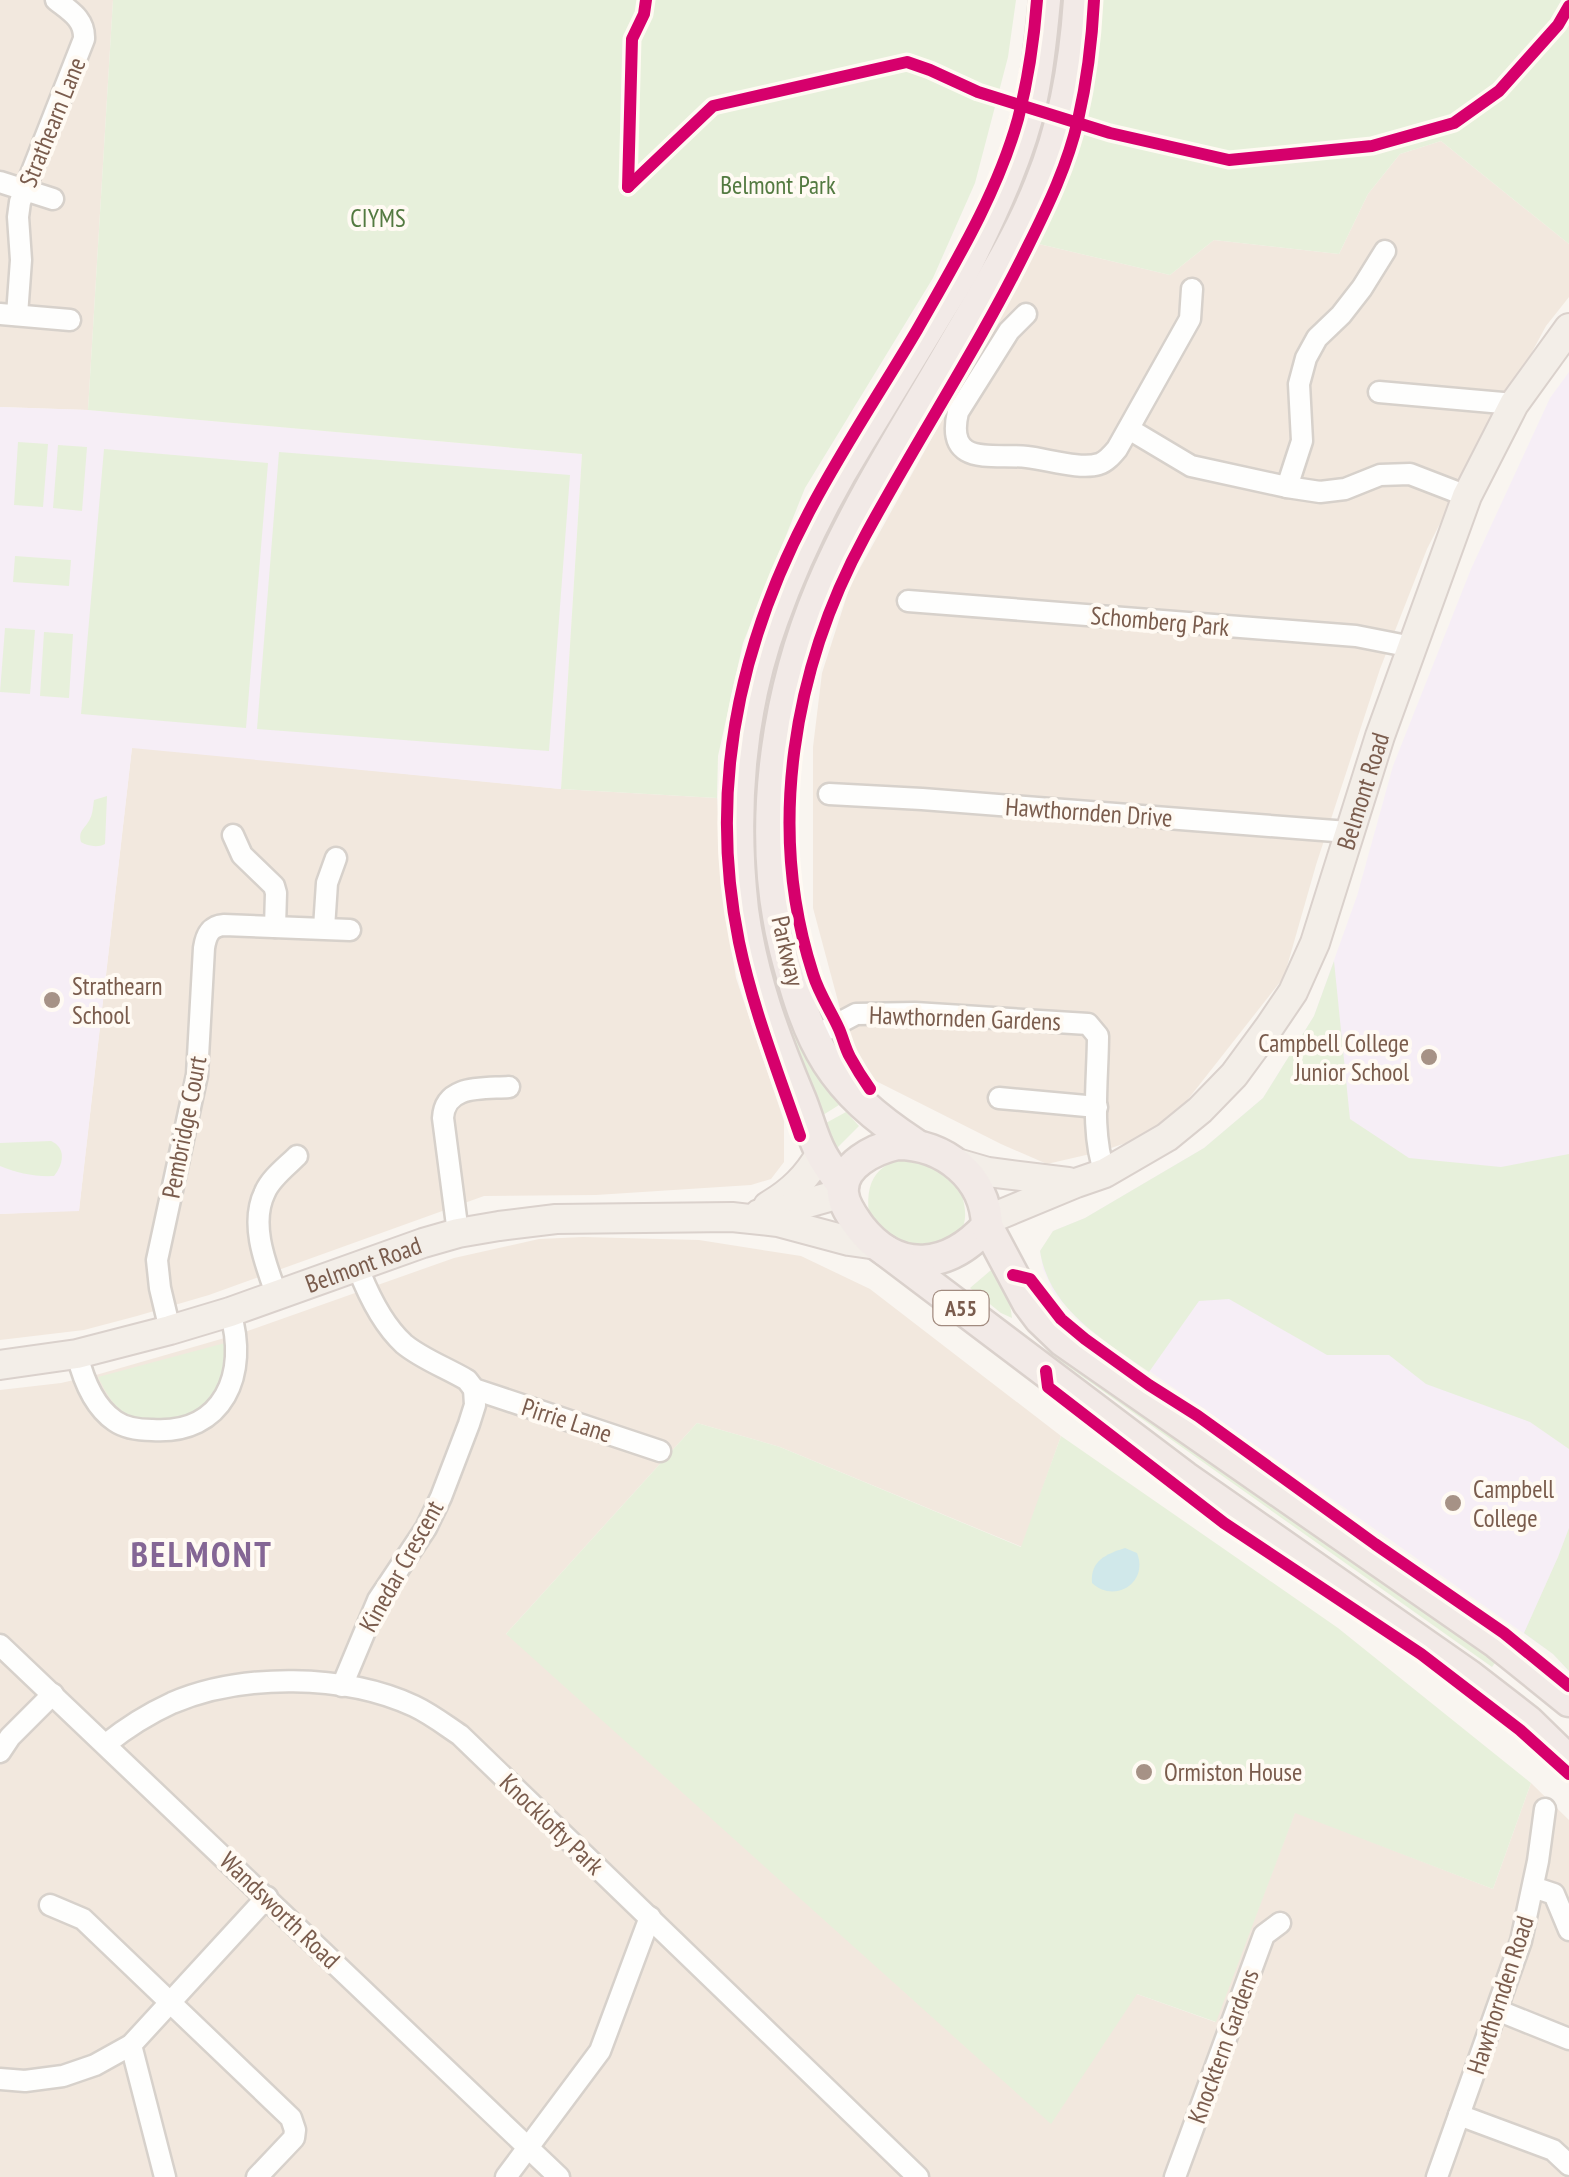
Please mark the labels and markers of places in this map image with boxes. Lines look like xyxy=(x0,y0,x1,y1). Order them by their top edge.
place label: Strathearn School xyxy=(72,970,162,1031)
marker: Strathearn School xyxy=(41,989,63,1011)
place label: Campbell College Junior School xyxy=(1258,1027,1409,1088)
marker: Campbell College Junior School xyxy=(1418,1046,1440,1068)
place label: Campbell College xyxy=(1473,1473,1554,1534)
marker: Campbell College xyxy=(1442,1492,1464,1514)
place label: Ormiston House xyxy=(1164,1756,1302,1788)
marker: Ormiston House xyxy=(1133,1761,1155,1783)

